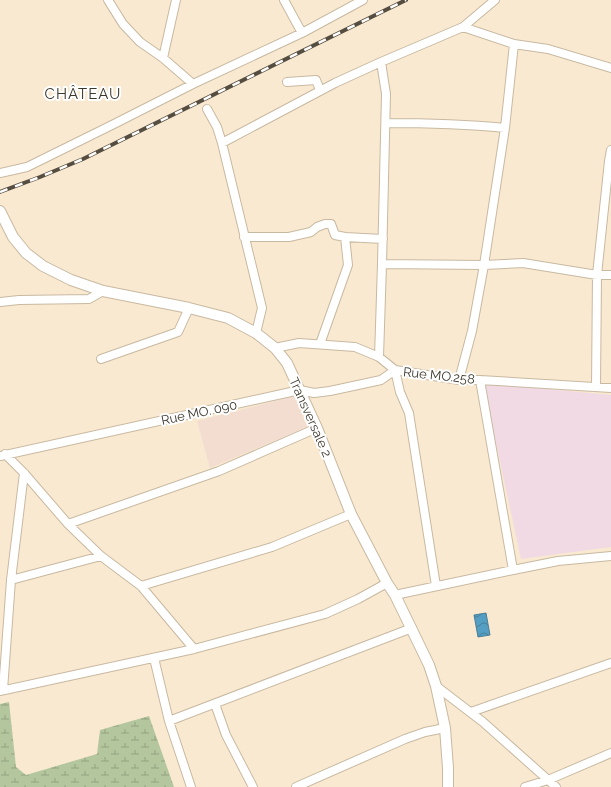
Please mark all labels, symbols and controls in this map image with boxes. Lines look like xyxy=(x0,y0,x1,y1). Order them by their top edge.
district label: CHÂTEAU xyxy=(45,85,121,103)
street label: Rue MO.258 xyxy=(402,364,476,387)
street label: Transversale 2 xyxy=(286,375,335,460)
street label: Rue MO. 090 xyxy=(160,397,239,428)

